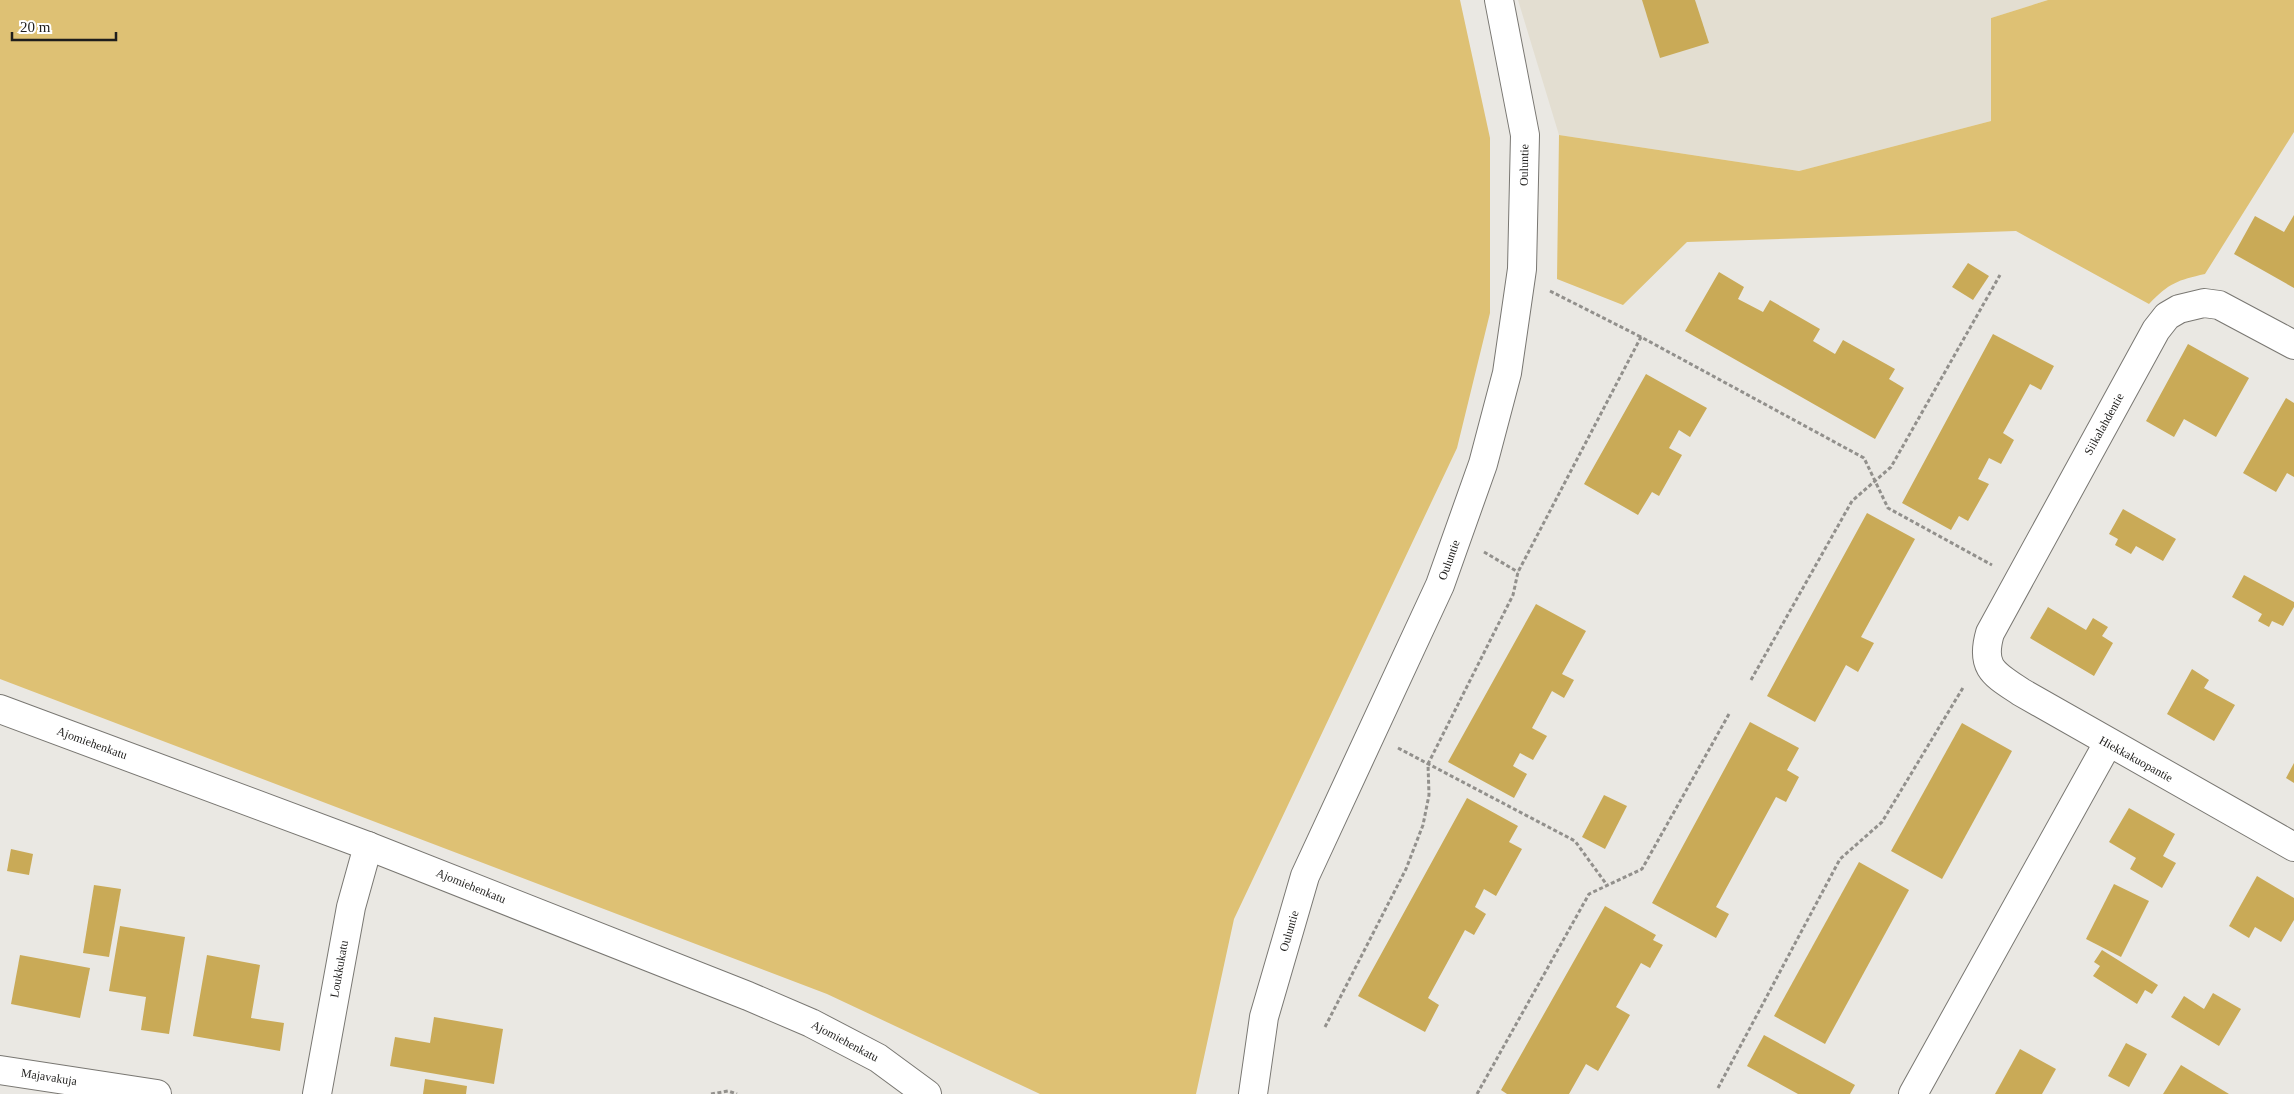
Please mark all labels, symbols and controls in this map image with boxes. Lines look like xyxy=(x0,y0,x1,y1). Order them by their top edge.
scale bar xyxy=(12,10,116,42)
text: 20 m xyxy=(20,19,51,35)
street label: Ouluntie xyxy=(1517,144,1531,186)
street label: Siikalahdentie xyxy=(2081,391,2127,457)
street label: Ouluntie xyxy=(1435,538,1463,582)
street label: Ajomiehenkatu xyxy=(55,724,129,762)
street label: Hiekkakuopantie xyxy=(2097,733,2175,785)
street label: Ajomiehenkatu xyxy=(434,866,508,906)
street label: Ouluntie xyxy=(1276,909,1302,953)
street label: Loukkukatu xyxy=(327,939,351,999)
street label: Ajomiehenkatu xyxy=(809,1017,881,1065)
street label: Majavakuja xyxy=(20,1066,79,1088)

